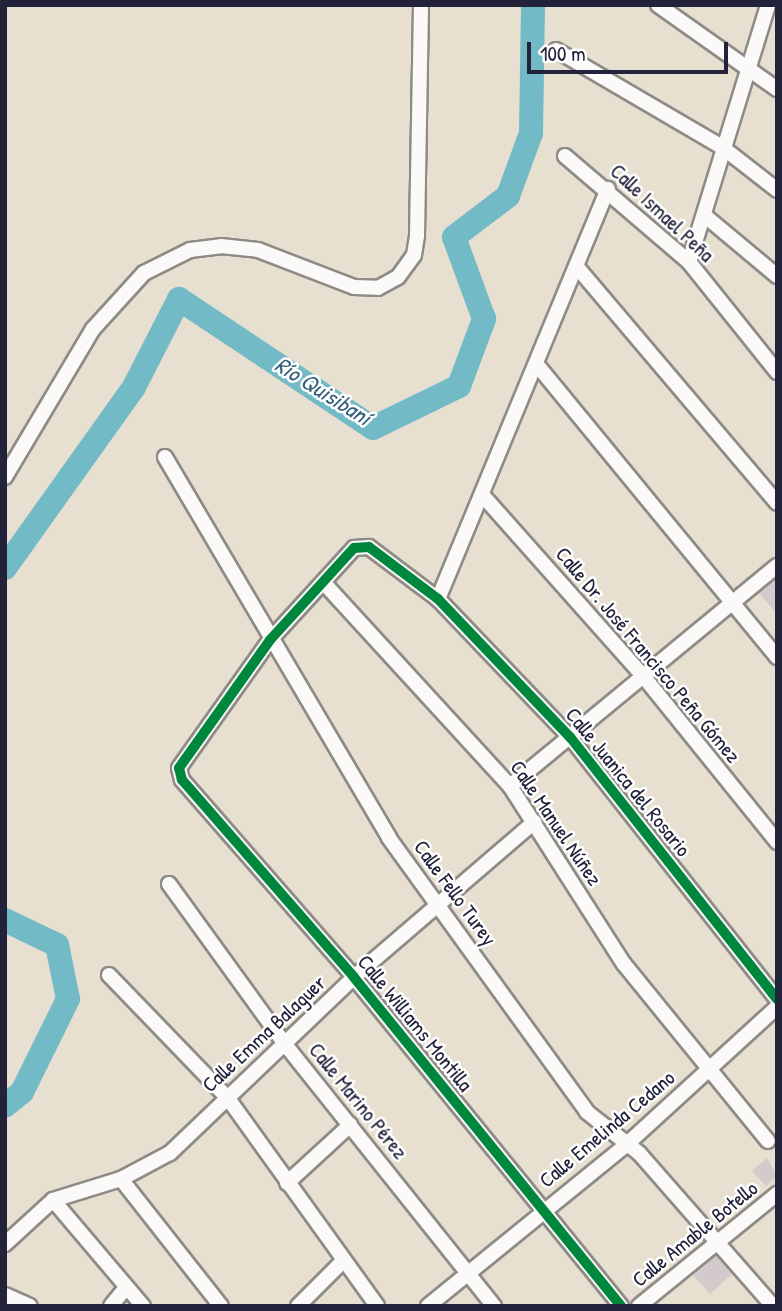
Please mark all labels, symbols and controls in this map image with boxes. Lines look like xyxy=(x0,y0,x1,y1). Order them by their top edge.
scale bar xyxy=(530,28,731,72)
text: 100 m xyxy=(540,39,586,68)
street label: Calle Ismael Peña xyxy=(605,159,719,267)
water label: Río Quisibaní xyxy=(270,351,376,431)
street label: Calle Dr. José Francisco Peña Gómez xyxy=(550,542,746,768)
street label: Calle Juanica del Rosario xyxy=(560,702,696,862)
street label: Calle Manuel Núñez xyxy=(505,756,607,890)
street label: Calle Fello Turey xyxy=(408,835,502,951)
street label: Calle Williams Montilla xyxy=(352,950,478,1096)
street label: Calle Emma Balaguer xyxy=(197,970,331,1098)
street label: Calle Marino Pérez xyxy=(303,1038,413,1164)
street label: Calle Emelinda Cedano xyxy=(534,1065,680,1193)
street label: Calle Amable Botello xyxy=(627,1176,763,1292)

